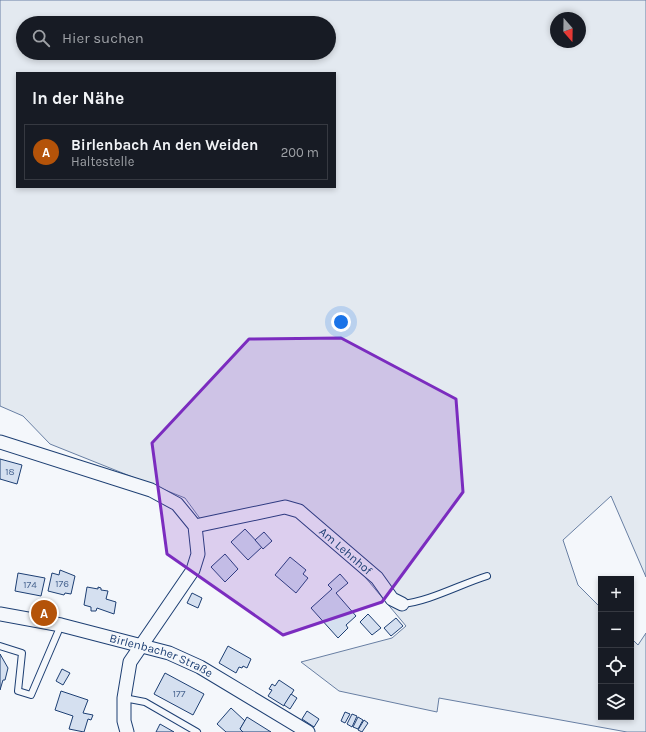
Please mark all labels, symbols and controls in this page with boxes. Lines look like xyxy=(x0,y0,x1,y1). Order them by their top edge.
north arrow xyxy=(550,12,586,48)
search box xyxy=(16,16,336,60)
icon: search xyxy=(30,27,52,49)
text: Hier suchen xyxy=(62,29,144,47)
text: In der Nähe xyxy=(32,88,124,108)
text: Birlenbach An den Weiden xyxy=(71,136,258,154)
text: A xyxy=(42,145,50,160)
text: 200 m xyxy=(281,145,319,160)
text: Haltestelle xyxy=(71,154,134,169)
your location xyxy=(331,312,351,332)
house number: 18 xyxy=(5,466,15,478)
street label: Am Lehnhof xyxy=(316,524,376,578)
map controls xyxy=(598,576,634,720)
button: + xyxy=(598,576,634,612)
house number: 176 xyxy=(55,578,69,590)
house number: 174 xyxy=(23,579,37,591)
pin: A xyxy=(31,598,57,628)
button: − xyxy=(598,612,634,648)
street label: Birlenbacher Straße xyxy=(108,631,216,680)
button: locate xyxy=(598,648,634,684)
button: layers xyxy=(598,684,634,720)
house number: 177 xyxy=(173,688,186,700)

